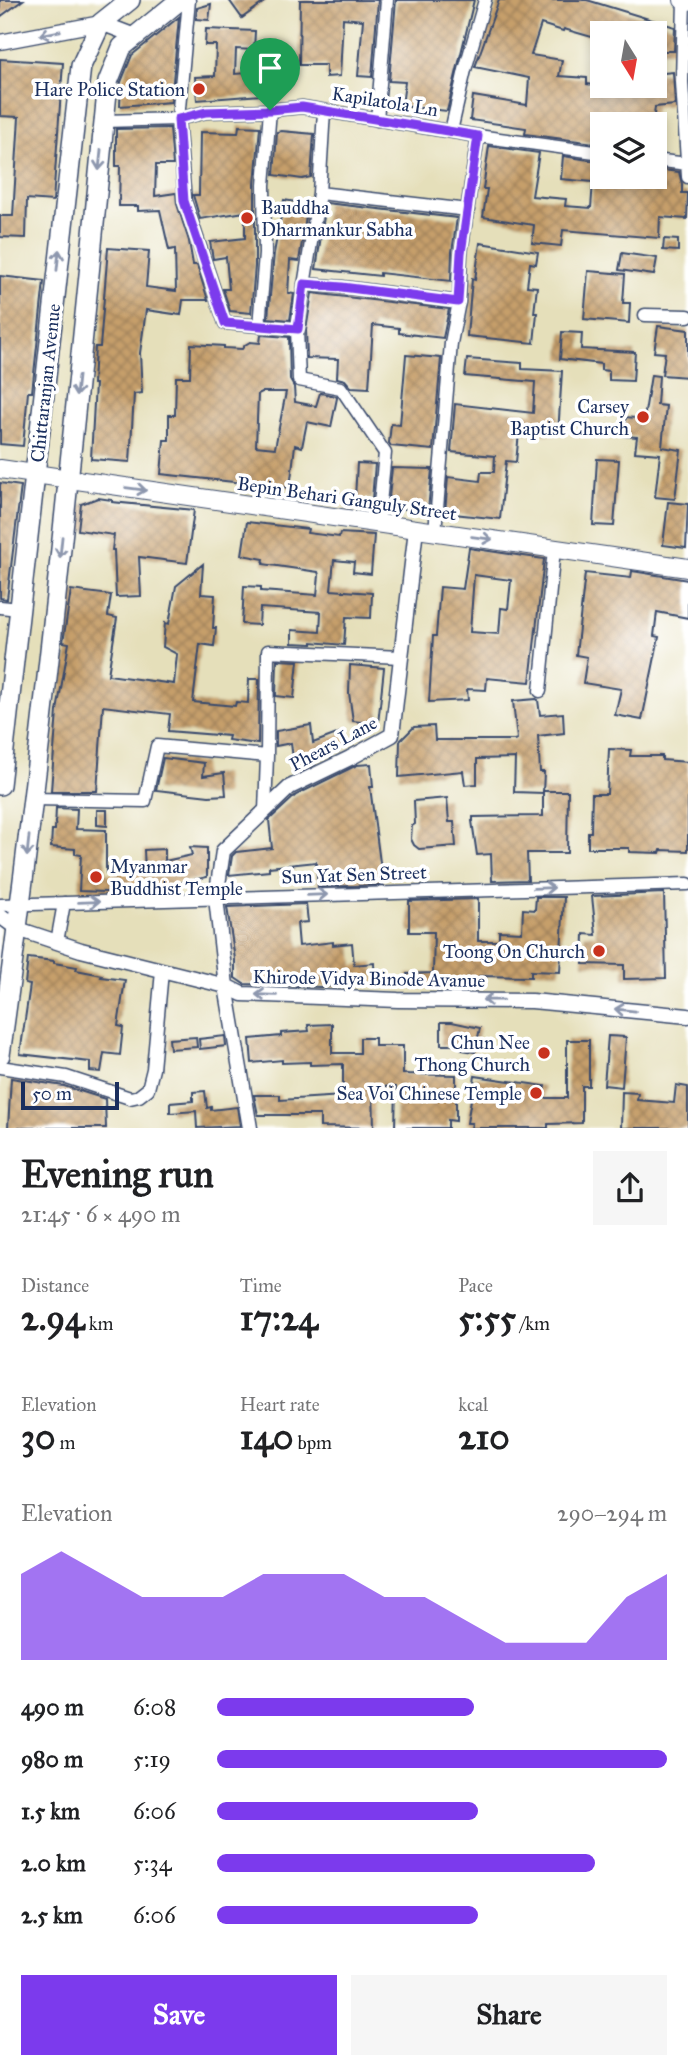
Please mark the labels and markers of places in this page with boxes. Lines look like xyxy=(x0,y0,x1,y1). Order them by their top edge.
pin xyxy=(240,38,300,110)
place label: Hare Police Station xyxy=(34,78,185,101)
marker: Hare Police Station xyxy=(191,81,207,97)
place label: Bauddha Dharmankur Sabha xyxy=(261,196,414,241)
marker: Bauddha Dharmankur Sabha xyxy=(239,210,255,226)
place label: Carsey Baptist Church xyxy=(510,395,630,440)
marker: Carsey Baptist Church xyxy=(635,409,651,425)
place label: Myanmar Buddhist Temple xyxy=(110,855,243,900)
marker: Myanmar Buddhist Temple xyxy=(88,869,104,885)
place label: Toong On Church xyxy=(443,940,585,964)
marker: Toong On Church xyxy=(591,943,607,959)
place label: Chun Nee Thong Church xyxy=(414,1031,530,1077)
marker: Chun Nee Thong Church xyxy=(536,1045,552,1061)
place label: Sea Voi Chinese Temple xyxy=(336,1082,522,1105)
marker: Sea Voi Chinese Temple xyxy=(528,1085,544,1101)

